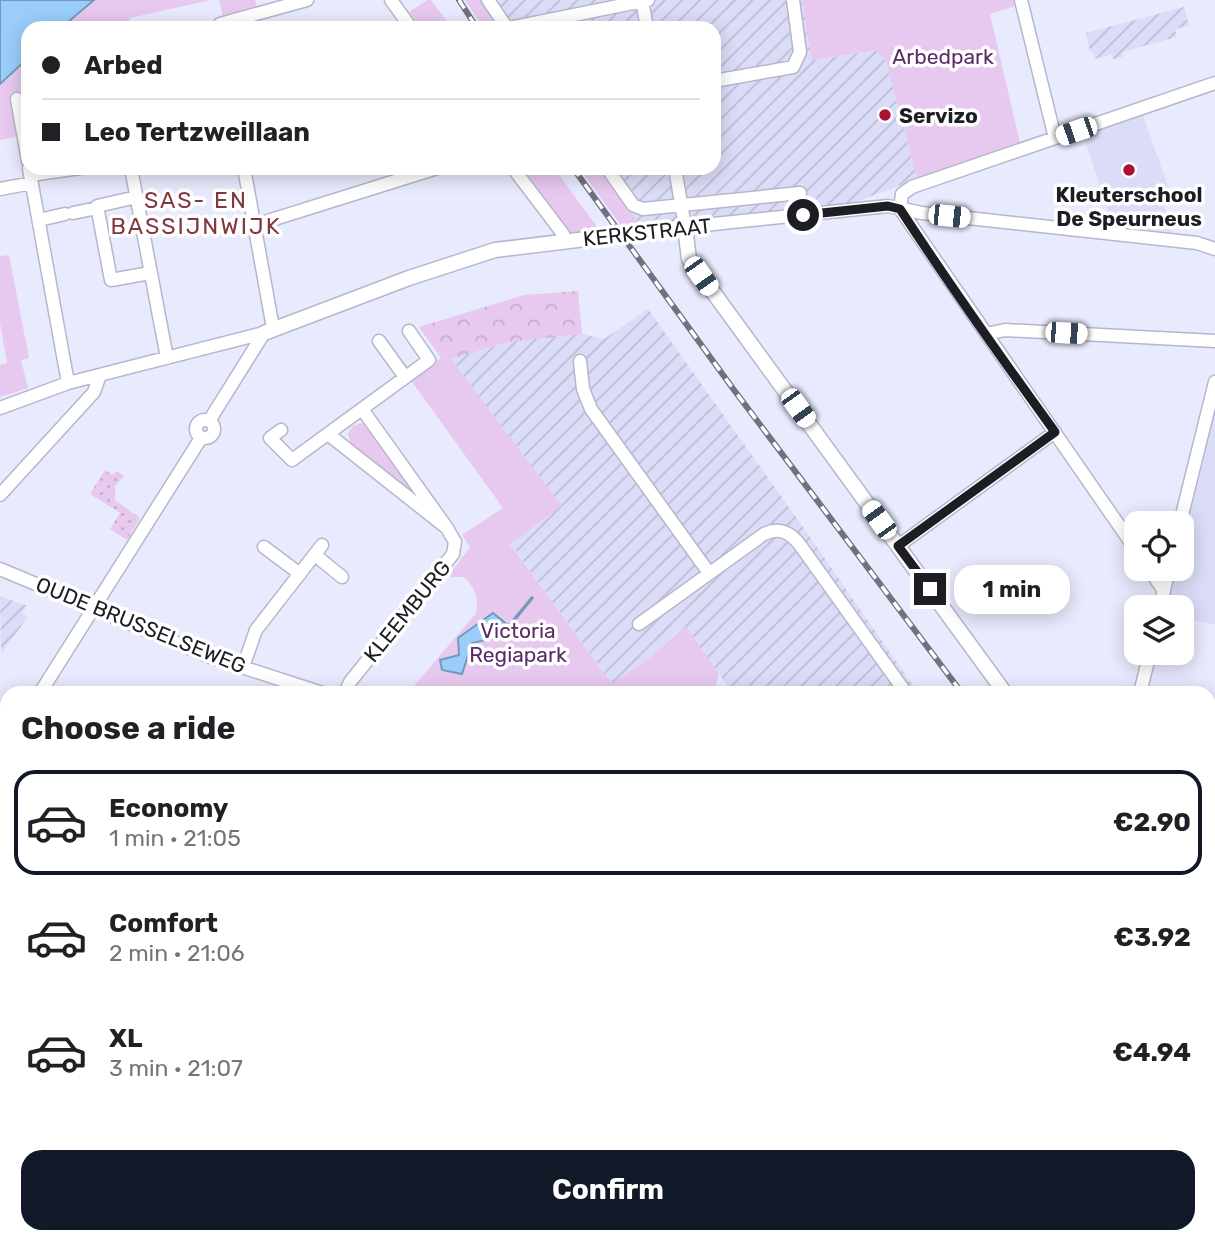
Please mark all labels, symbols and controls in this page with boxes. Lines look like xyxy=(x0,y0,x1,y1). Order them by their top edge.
park label: Arbedpark xyxy=(892,44,994,69)
text: Arbed xyxy=(84,50,163,81)
place label: Servizo xyxy=(899,103,978,128)
marker: Servizo xyxy=(877,107,893,123)
car xyxy=(1053,114,1100,148)
text: Leo Tertzweillaan xyxy=(84,117,310,148)
marker: Kleuterschool De Speurneus xyxy=(1121,162,1137,178)
place label: Kleuterschool De Speurneus xyxy=(1056,182,1203,231)
district label: SAS- EN BASSIJNWIJK xyxy=(111,186,281,240)
route start xyxy=(787,199,819,231)
car xyxy=(928,203,971,229)
street label: KERKSTRAAT xyxy=(582,213,712,251)
car xyxy=(681,253,722,299)
car xyxy=(1045,321,1088,345)
car xyxy=(778,385,819,431)
car xyxy=(859,497,900,543)
map controls xyxy=(1124,511,1194,665)
button: locate xyxy=(1124,511,1194,581)
street label: KLEEMBURG xyxy=(358,555,456,667)
callout: 1 min xyxy=(954,564,1070,614)
street label: OUDE BRUSSELSEWEG xyxy=(32,571,250,679)
route end xyxy=(914,573,946,605)
text: 1 min xyxy=(983,575,1041,603)
button: layers xyxy=(1124,595,1194,665)
park label: Victoria Regiapark xyxy=(469,618,567,667)
text: Choose a ride xyxy=(21,709,235,747)
icon: car xyxy=(25,791,88,854)
text: Economy xyxy=(109,793,228,824)
text: €2.90 xyxy=(1113,807,1191,838)
text: 1 min · 21:05 xyxy=(109,824,241,852)
icon: car xyxy=(25,906,88,969)
text: Comfort xyxy=(109,908,218,939)
text: €3.92 xyxy=(1114,922,1191,953)
text: 2 min · 21:06 xyxy=(109,939,245,967)
icon: car xyxy=(25,1021,88,1084)
text: XL xyxy=(109,1023,142,1054)
text: €4.94 xyxy=(1112,1037,1191,1068)
text: 3 min · 21:07 xyxy=(109,1054,243,1082)
button: Confirm xyxy=(21,1150,1195,1230)

